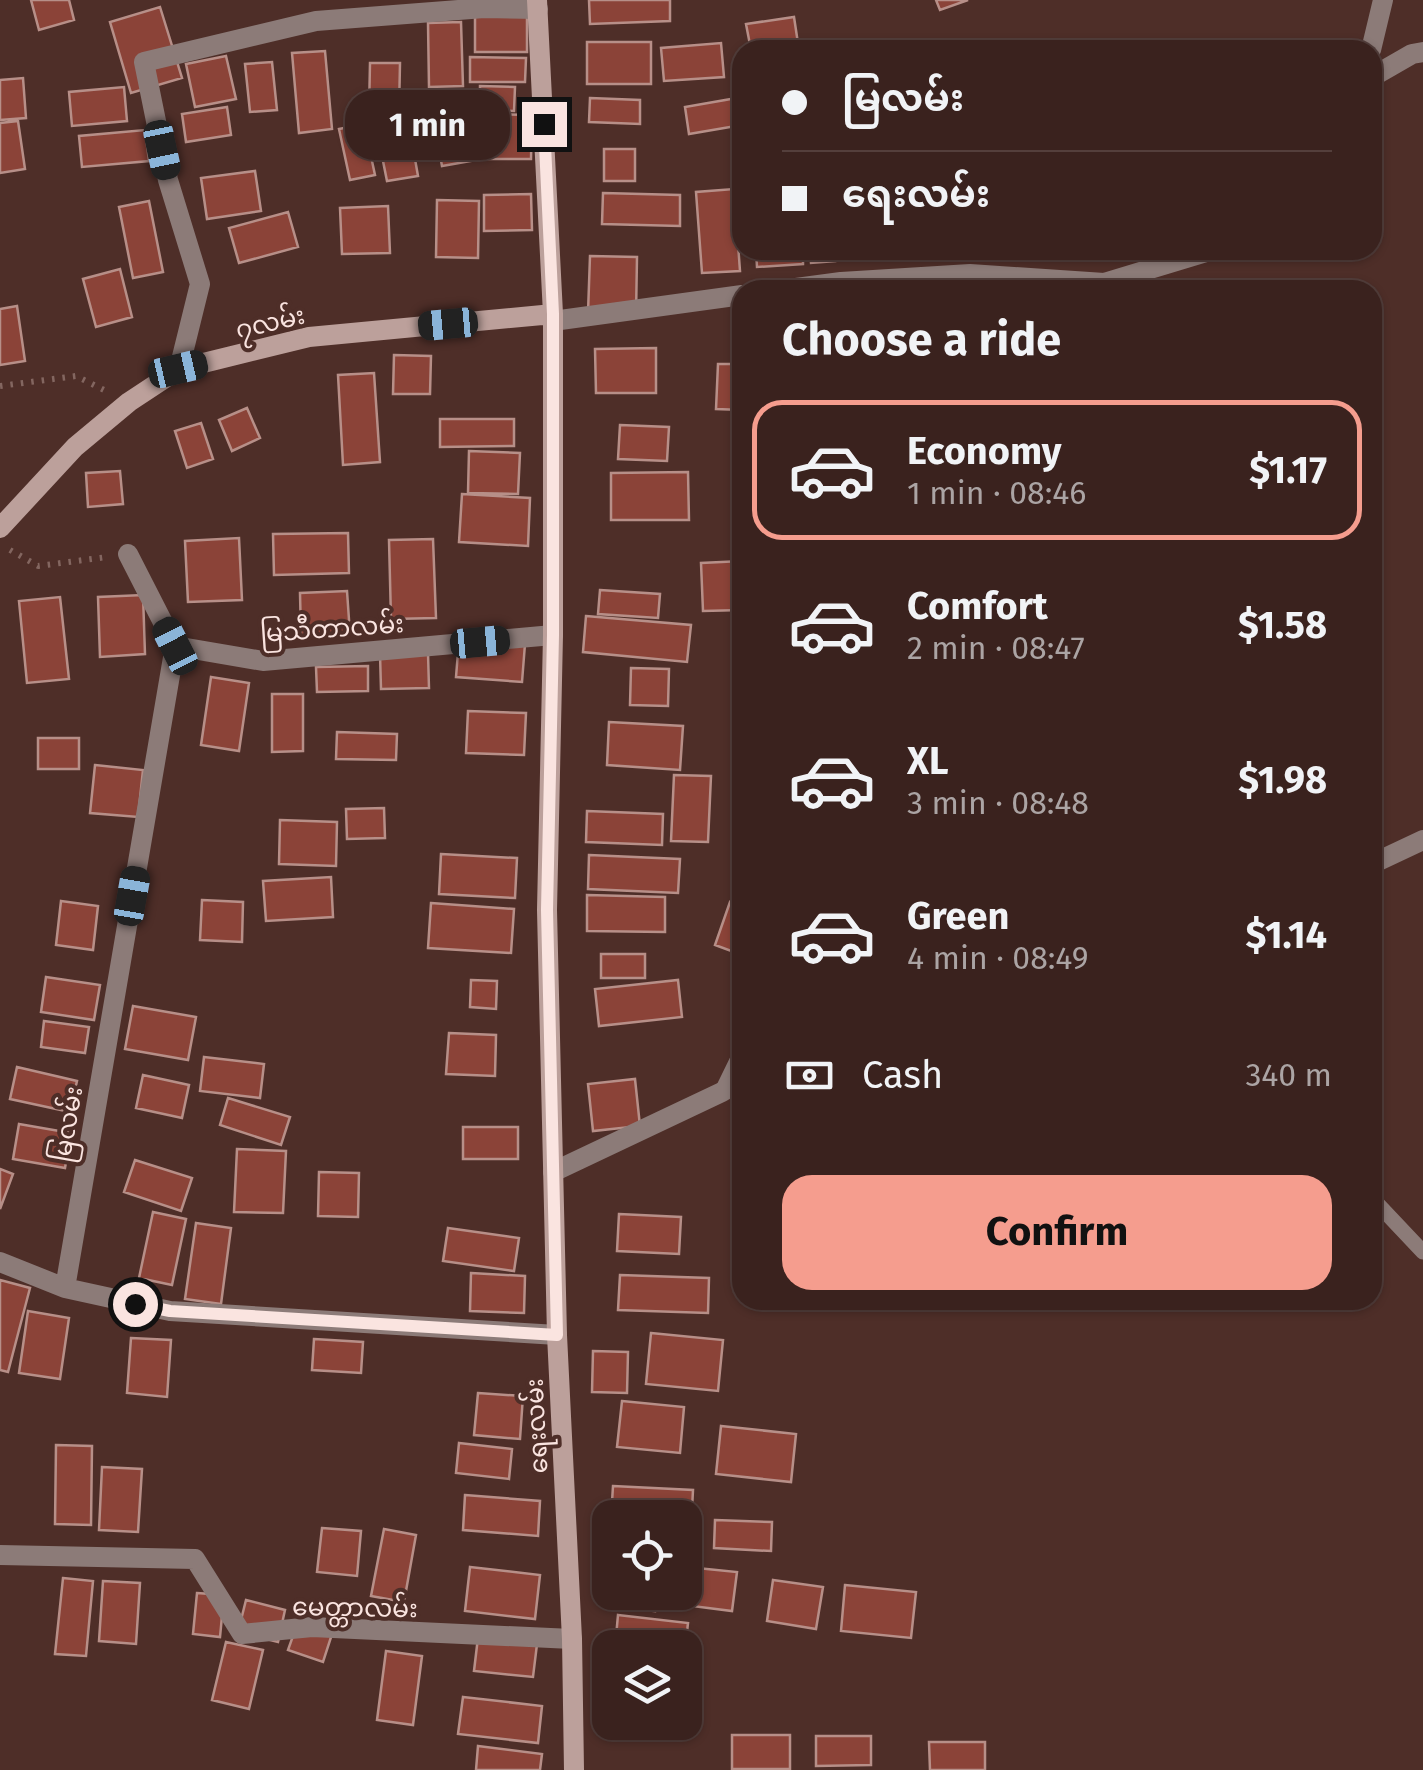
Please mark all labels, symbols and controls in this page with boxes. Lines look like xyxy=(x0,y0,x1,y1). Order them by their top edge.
text: မြလမ်း xyxy=(842,75,964,121)
callout: 1 min xyxy=(344,89,509,159)
route end xyxy=(522,102,567,147)
text: 1 min xyxy=(389,106,466,144)
car xyxy=(141,118,183,182)
text: ရေးလမ်း xyxy=(842,171,990,217)
street label: ၇လမ်း xyxy=(232,298,309,350)
car xyxy=(417,306,479,342)
text: Choose a ride xyxy=(782,313,1061,367)
car xyxy=(145,348,211,390)
icon: car xyxy=(787,425,877,515)
text: Economy xyxy=(907,428,1062,474)
text: $1.17 xyxy=(1249,447,1327,493)
text: 1 min · 08:46 xyxy=(907,474,1086,512)
icon: car xyxy=(787,580,877,670)
text: Comfort xyxy=(907,583,1048,629)
text: $1.58 xyxy=(1238,602,1327,648)
street label: မြသီတာလမ်း xyxy=(259,606,405,654)
car xyxy=(148,612,202,680)
car xyxy=(449,624,511,660)
text: 2 min · 08:47 xyxy=(907,629,1085,667)
icon: car xyxy=(787,735,877,825)
text: XL xyxy=(907,738,949,784)
text: $1.98 xyxy=(1238,757,1327,803)
text: 3 min · 08:48 xyxy=(907,784,1089,822)
car xyxy=(112,864,152,928)
icon: car xyxy=(787,890,877,980)
text: Green xyxy=(907,893,1010,939)
text: $1.14 xyxy=(1245,912,1327,958)
text: 4 min · 08:49 xyxy=(907,939,1089,977)
icon: cash xyxy=(782,1048,837,1103)
text: Cash xyxy=(862,1052,943,1098)
text: 340 m xyxy=(1245,1056,1332,1094)
street label: မြလမ်း xyxy=(44,1083,94,1165)
button: Confirm xyxy=(782,1175,1332,1290)
route start xyxy=(113,1282,158,1327)
street label: ရေးလမ်း xyxy=(517,1377,559,1474)
map controls xyxy=(592,1500,702,1740)
button: locate xyxy=(592,1500,702,1610)
street label: မေတ္တာလမ်း xyxy=(292,1589,418,1629)
button: layers xyxy=(592,1630,702,1740)

